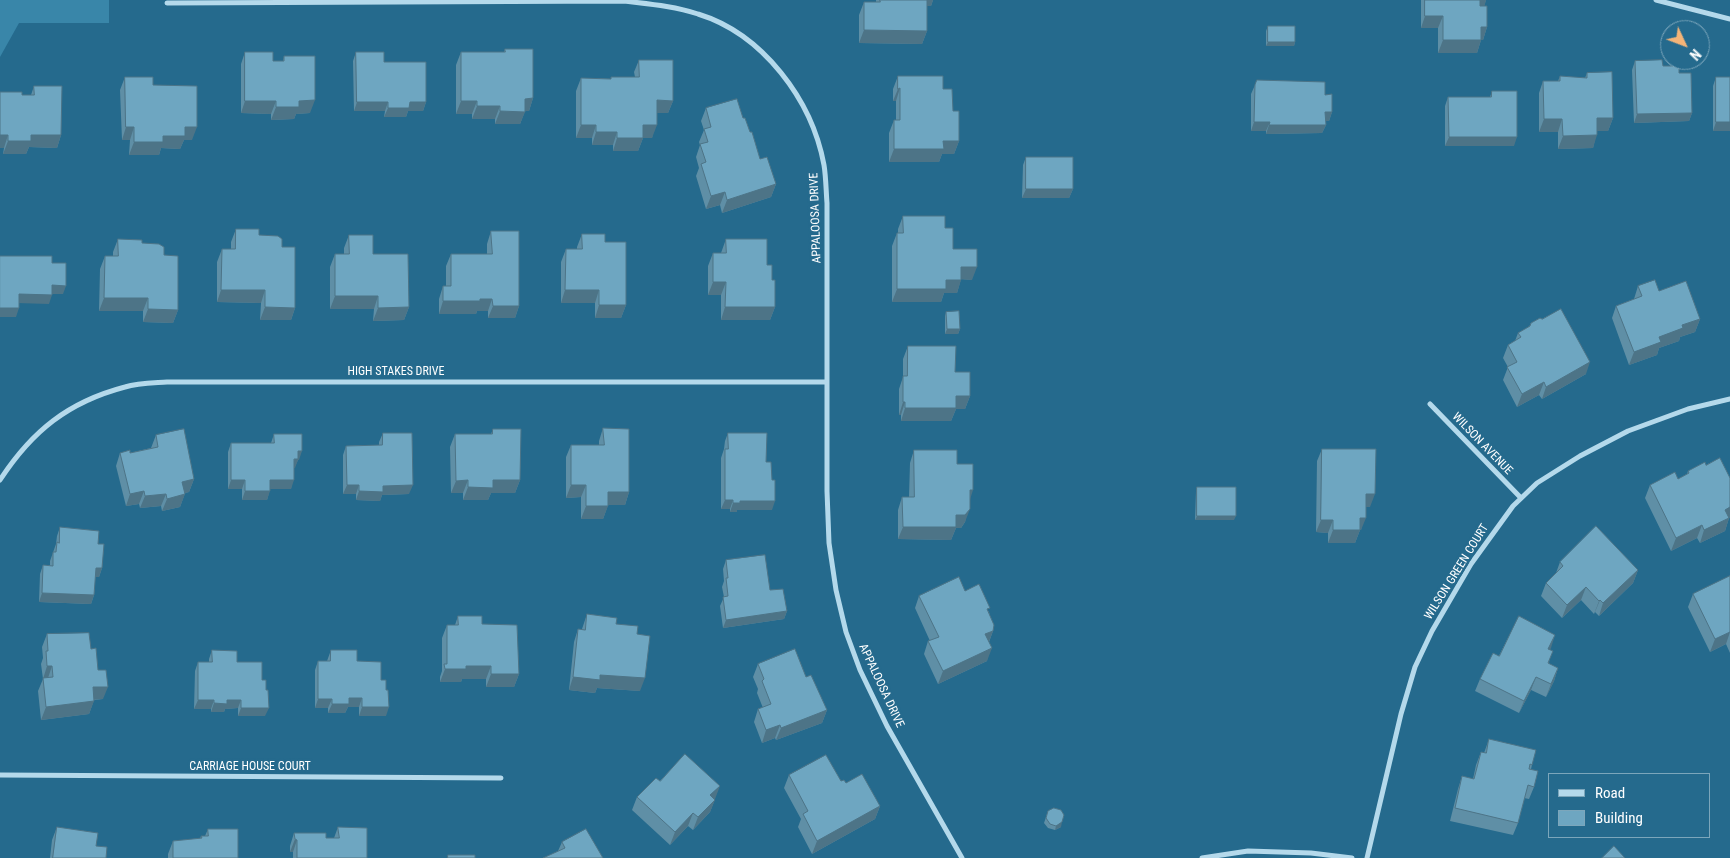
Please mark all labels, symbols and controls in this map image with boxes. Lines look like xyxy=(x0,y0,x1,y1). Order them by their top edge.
north arrow xyxy=(1660,20,1710,70)
text: N xyxy=(1686,46,1704,63)
street label: APPALOOSA DRIVE xyxy=(807,172,825,264)
street label: HIGH STAKES DRIVE xyxy=(347,365,445,379)
street label: WILSON AVENUE xyxy=(1449,410,1515,478)
street label: WILSON GREEN COURT xyxy=(1422,522,1492,622)
street label: APPALOOSA DRIVE xyxy=(855,642,907,730)
street label: CARRIAGE HOUSE COURT xyxy=(189,760,311,774)
legend xyxy=(1548,773,1710,838)
text: Road xyxy=(1595,784,1625,802)
text: Building xyxy=(1595,809,1643,827)

